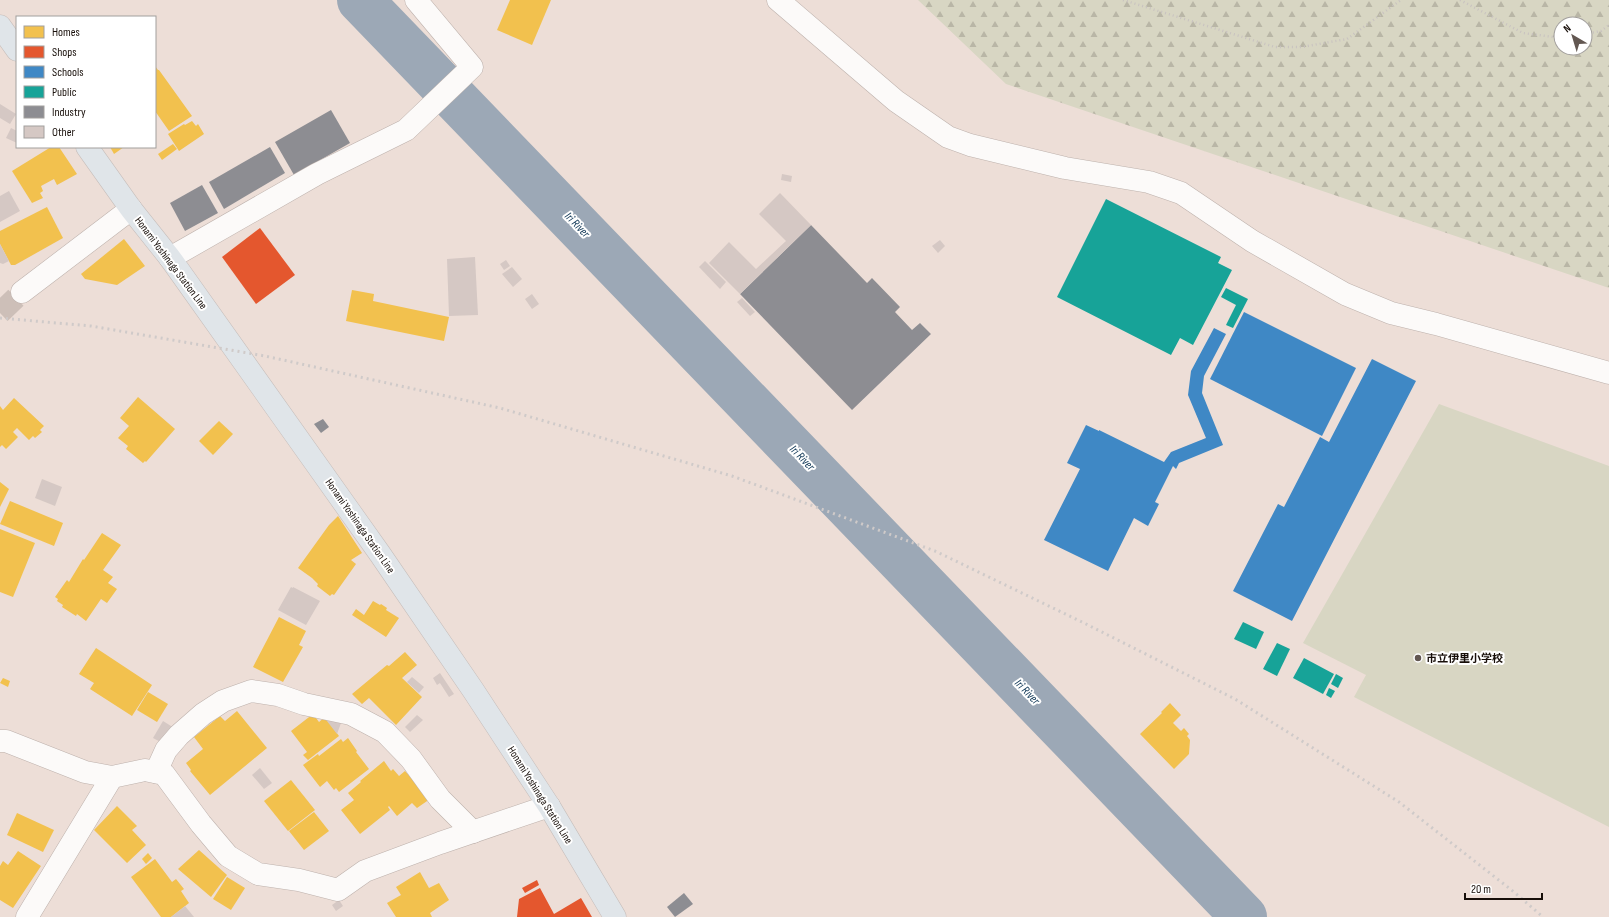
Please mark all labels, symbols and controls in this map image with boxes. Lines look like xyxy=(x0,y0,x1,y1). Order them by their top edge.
legend xyxy=(16,16,156,148)
north arrow xyxy=(1553,16,1593,56)
text: N xyxy=(1561,22,1574,35)
text: Homes xyxy=(52,25,80,40)
text: Shops xyxy=(52,45,77,60)
text: Schools xyxy=(52,65,84,80)
text: Public xyxy=(52,85,77,100)
text: Industry xyxy=(52,105,86,120)
text: Other xyxy=(52,125,76,140)
water label: Iri River xyxy=(561,209,593,241)
street label: Honami Yoshinaga Station Line xyxy=(132,214,210,312)
water label: Iri River xyxy=(786,442,818,474)
street label: Honami Yoshinaga Station Line xyxy=(322,476,398,576)
place label: 市立伊里小学校 xyxy=(1426,652,1503,665)
marker: 市立伊里小学校 xyxy=(1413,653,1423,663)
water label: Iri River xyxy=(1011,676,1043,708)
street label: Honami Yoshinaga Station Line xyxy=(505,744,575,846)
scale bar xyxy=(1465,875,1542,901)
text: 20 m xyxy=(1471,882,1491,897)

